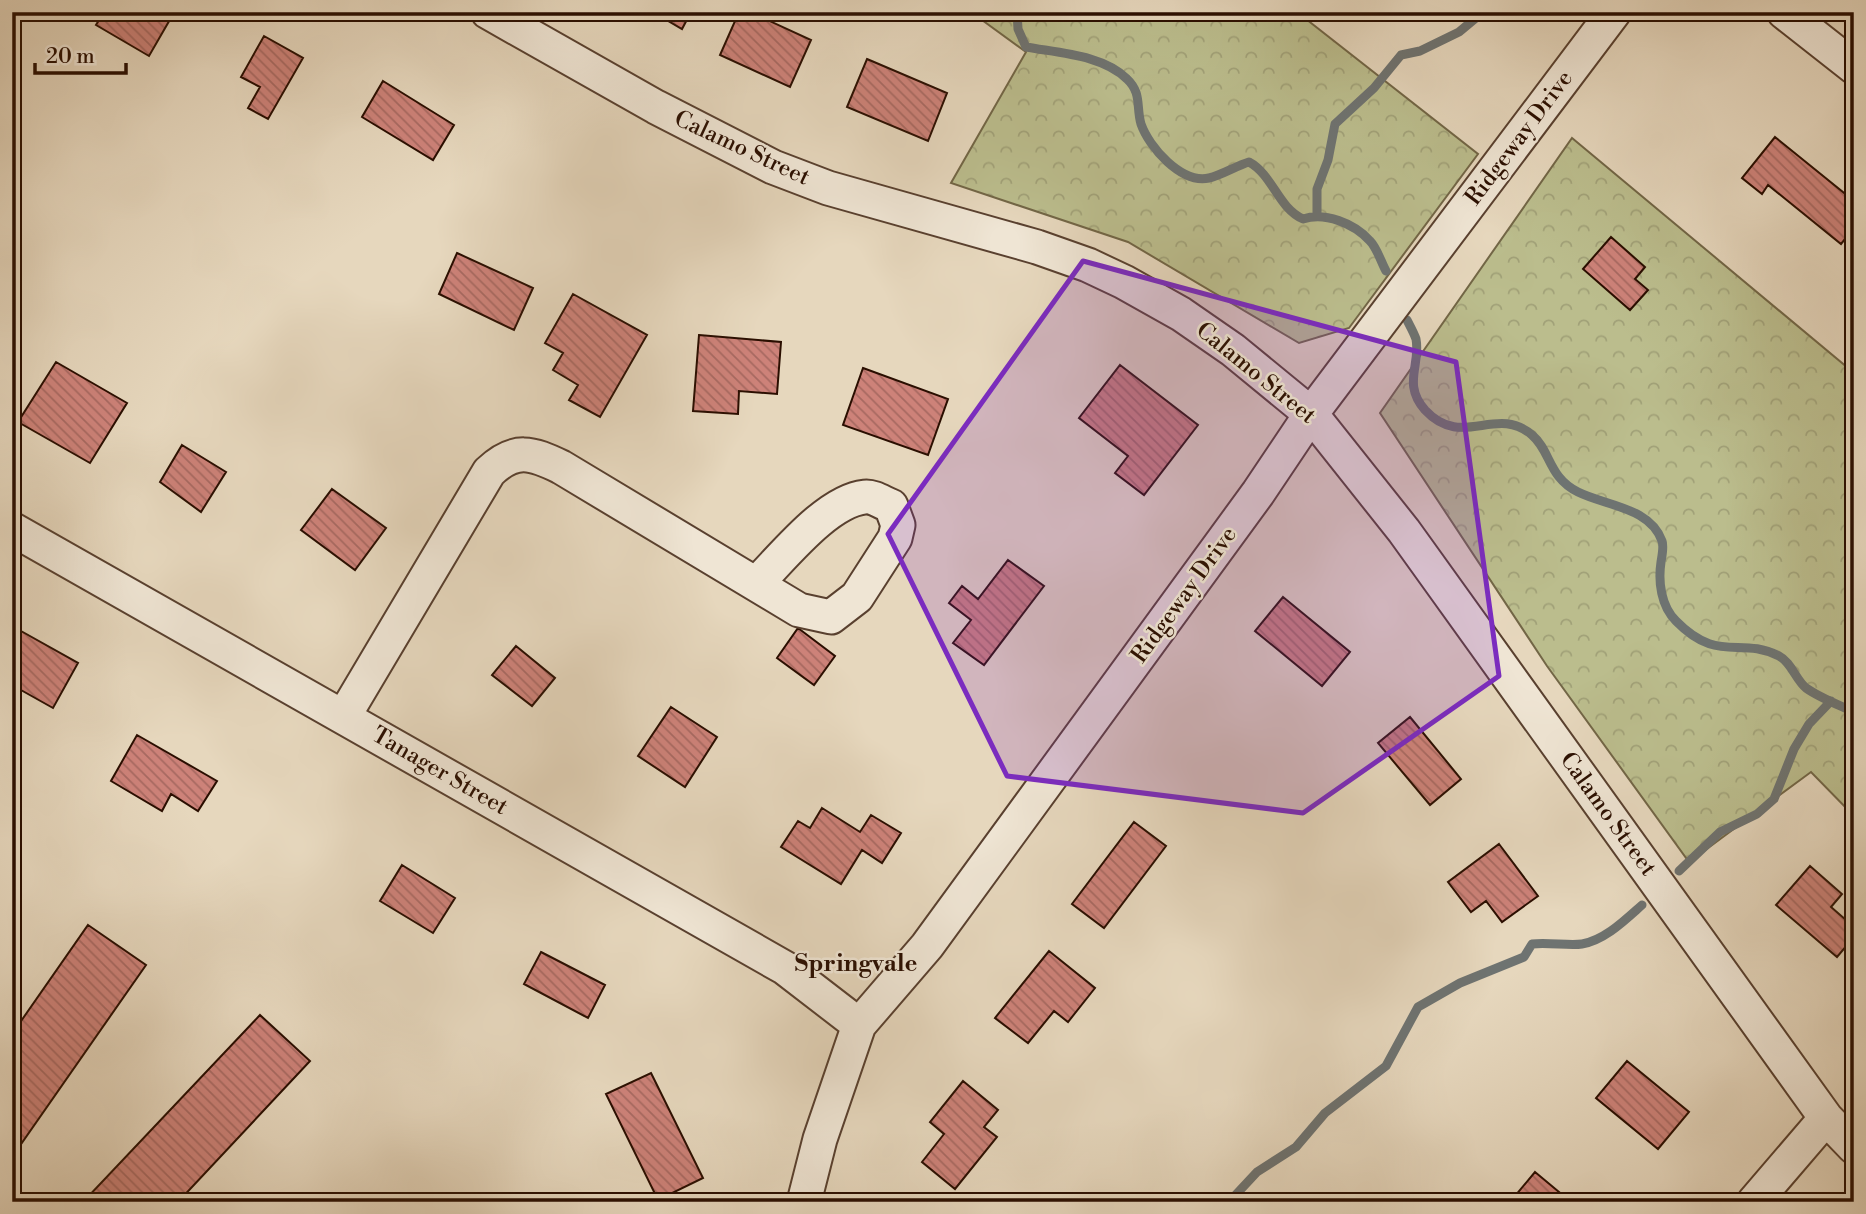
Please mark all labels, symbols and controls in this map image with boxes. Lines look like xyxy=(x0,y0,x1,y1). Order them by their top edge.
scale bar xyxy=(35,32,126,76)
text: 20 m xyxy=(46,44,95,70)
street label: Ridgeway Drive xyxy=(1459,65,1579,211)
street label: Calamo Street xyxy=(670,104,814,192)
street label: Calamo Street xyxy=(1190,316,1322,430)
street label: Ridgeway Drive xyxy=(1125,521,1243,669)
street label: Tanager Street xyxy=(367,721,513,821)
street label: Calamo Street xyxy=(1554,747,1662,881)
district label: Springvale xyxy=(794,949,918,979)

